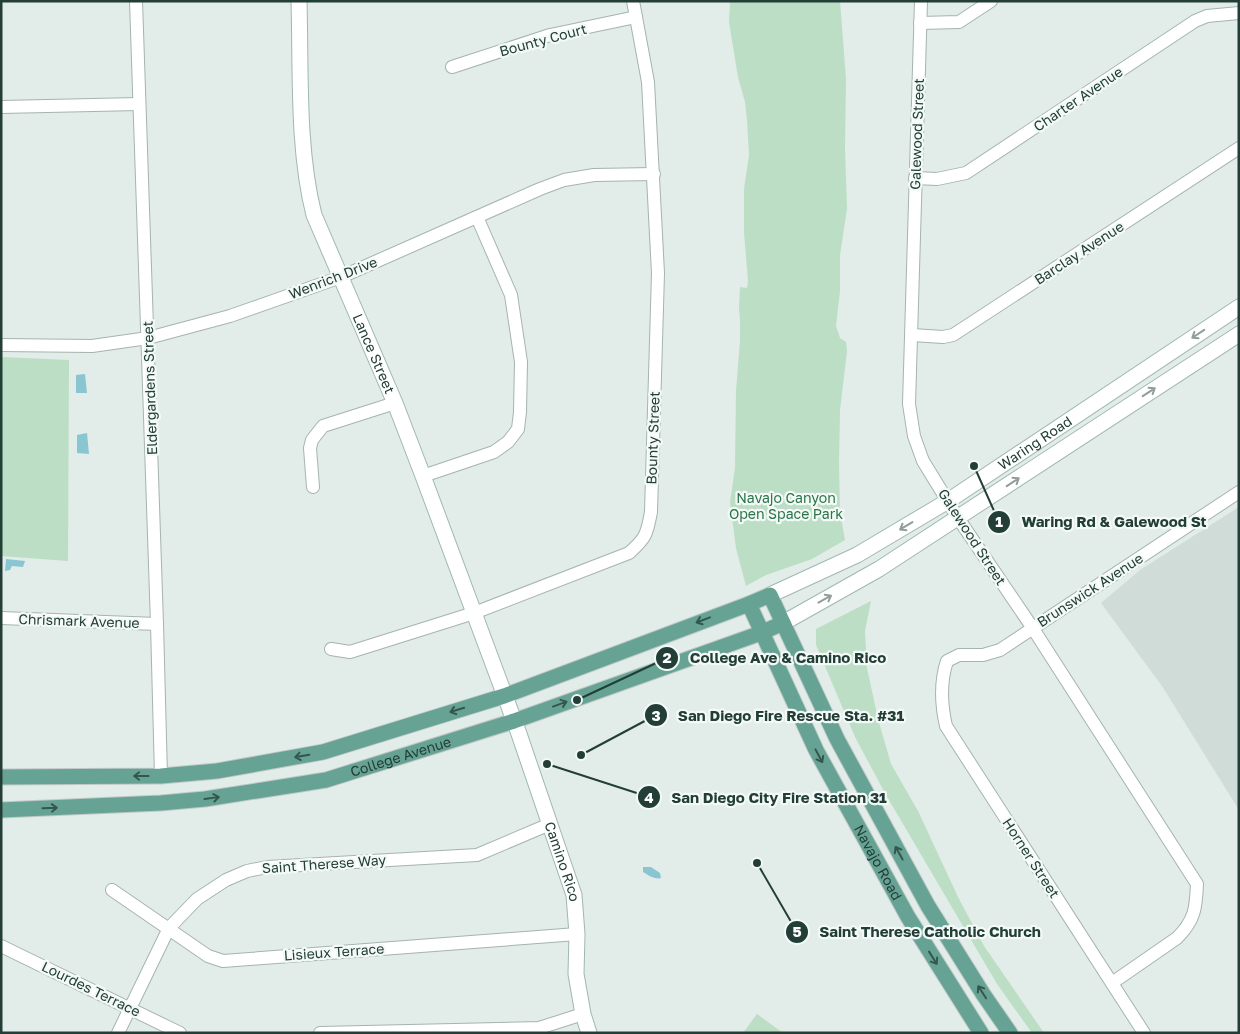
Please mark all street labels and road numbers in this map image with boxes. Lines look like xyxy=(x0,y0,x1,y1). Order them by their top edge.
street label: Bounty Court xyxy=(497,20,588,59)
street label: Charter Avenue xyxy=(1030,62,1126,135)
street label: Galewood Street xyxy=(906,78,927,190)
street label: Barclay Avenue xyxy=(1031,217,1127,288)
street label: Wenrich Drive xyxy=(286,253,379,302)
street label: Lance Street xyxy=(349,311,399,396)
street label: Eldergardens Street xyxy=(139,321,160,456)
street label: Bounty Street xyxy=(642,391,663,485)
street label: Waring Road xyxy=(994,412,1075,473)
street label: Galewood Street xyxy=(935,485,1010,588)
street label: Brunswick Avenue xyxy=(1034,549,1146,630)
street label: Chrismark Avenue xyxy=(18,610,140,631)
street label: College Avenue xyxy=(348,732,453,780)
street label: Horner Street xyxy=(999,815,1064,901)
street label: Camino Rico xyxy=(542,819,583,902)
street label: Navajo Road xyxy=(851,821,906,903)
street label: Saint Therese Way xyxy=(261,851,387,876)
street label: Lisieux Terrace xyxy=(283,940,385,963)
street label: Lourdes Terrace xyxy=(39,957,143,1020)

